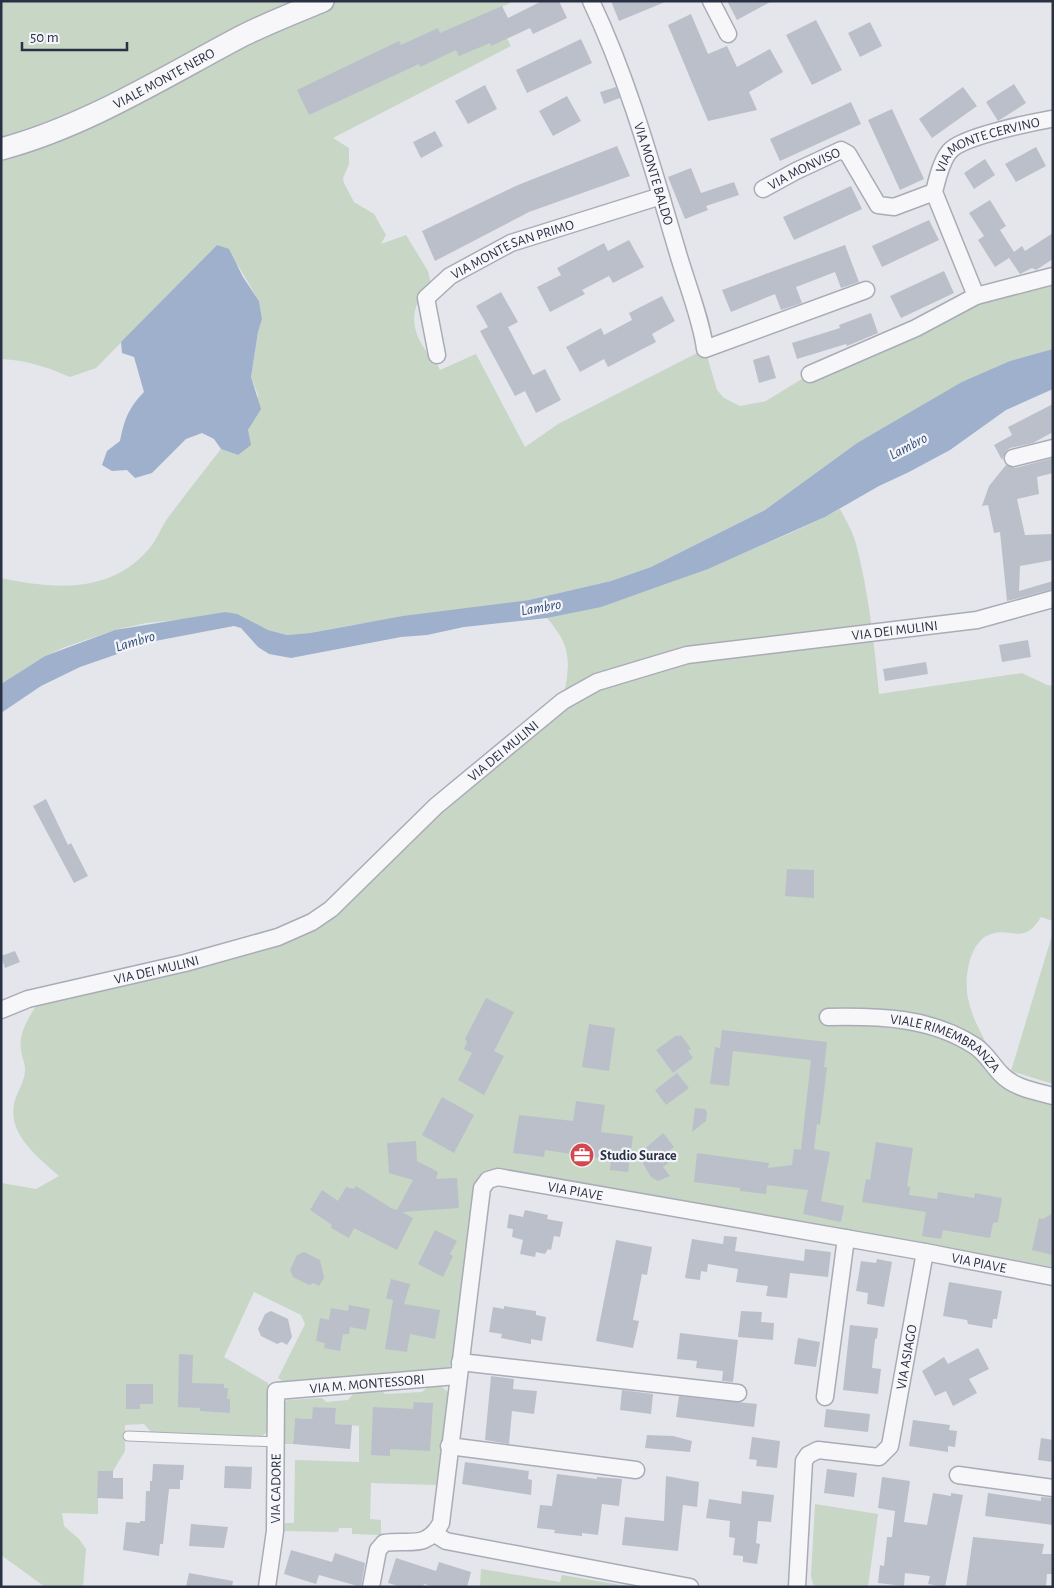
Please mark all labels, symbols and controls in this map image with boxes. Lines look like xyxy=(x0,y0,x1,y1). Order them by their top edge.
scale bar xyxy=(22,20,128,52)
text: 50 m xyxy=(30,30,59,45)
street label: VIALE MONTE NERO xyxy=(111,46,217,112)
street label: VIA MONTE CERVINO xyxy=(934,115,1041,175)
street label: VIA MONTE BALDO xyxy=(631,121,675,227)
street label: VIA MONVISO xyxy=(766,145,843,193)
street label: VIA MONTE SAN PRIMO xyxy=(449,218,576,282)
water label: Lambro xyxy=(887,430,930,463)
water label: Lambro xyxy=(520,597,562,618)
street label: VIA DEI MULINI xyxy=(851,619,939,643)
water label: Lambro xyxy=(113,628,157,655)
street label: VIA DEI MULINI xyxy=(466,718,542,784)
street label: VIA DEI MULINI xyxy=(113,953,201,987)
street label: VIALE RIMEMBRANZA xyxy=(889,1013,1002,1076)
office icon: Studio Surace xyxy=(569,1142,595,1168)
place label: Studio Surace xyxy=(600,1149,677,1163)
street label: VIA PIAVE xyxy=(547,1180,604,1203)
street label: VIA PIAVE xyxy=(950,1251,1008,1276)
street label: VIA ASIAGO xyxy=(894,1323,920,1391)
street label: VIA M. MONTESSORI xyxy=(309,1373,425,1396)
street label: VIA CADORE xyxy=(269,1453,284,1524)

